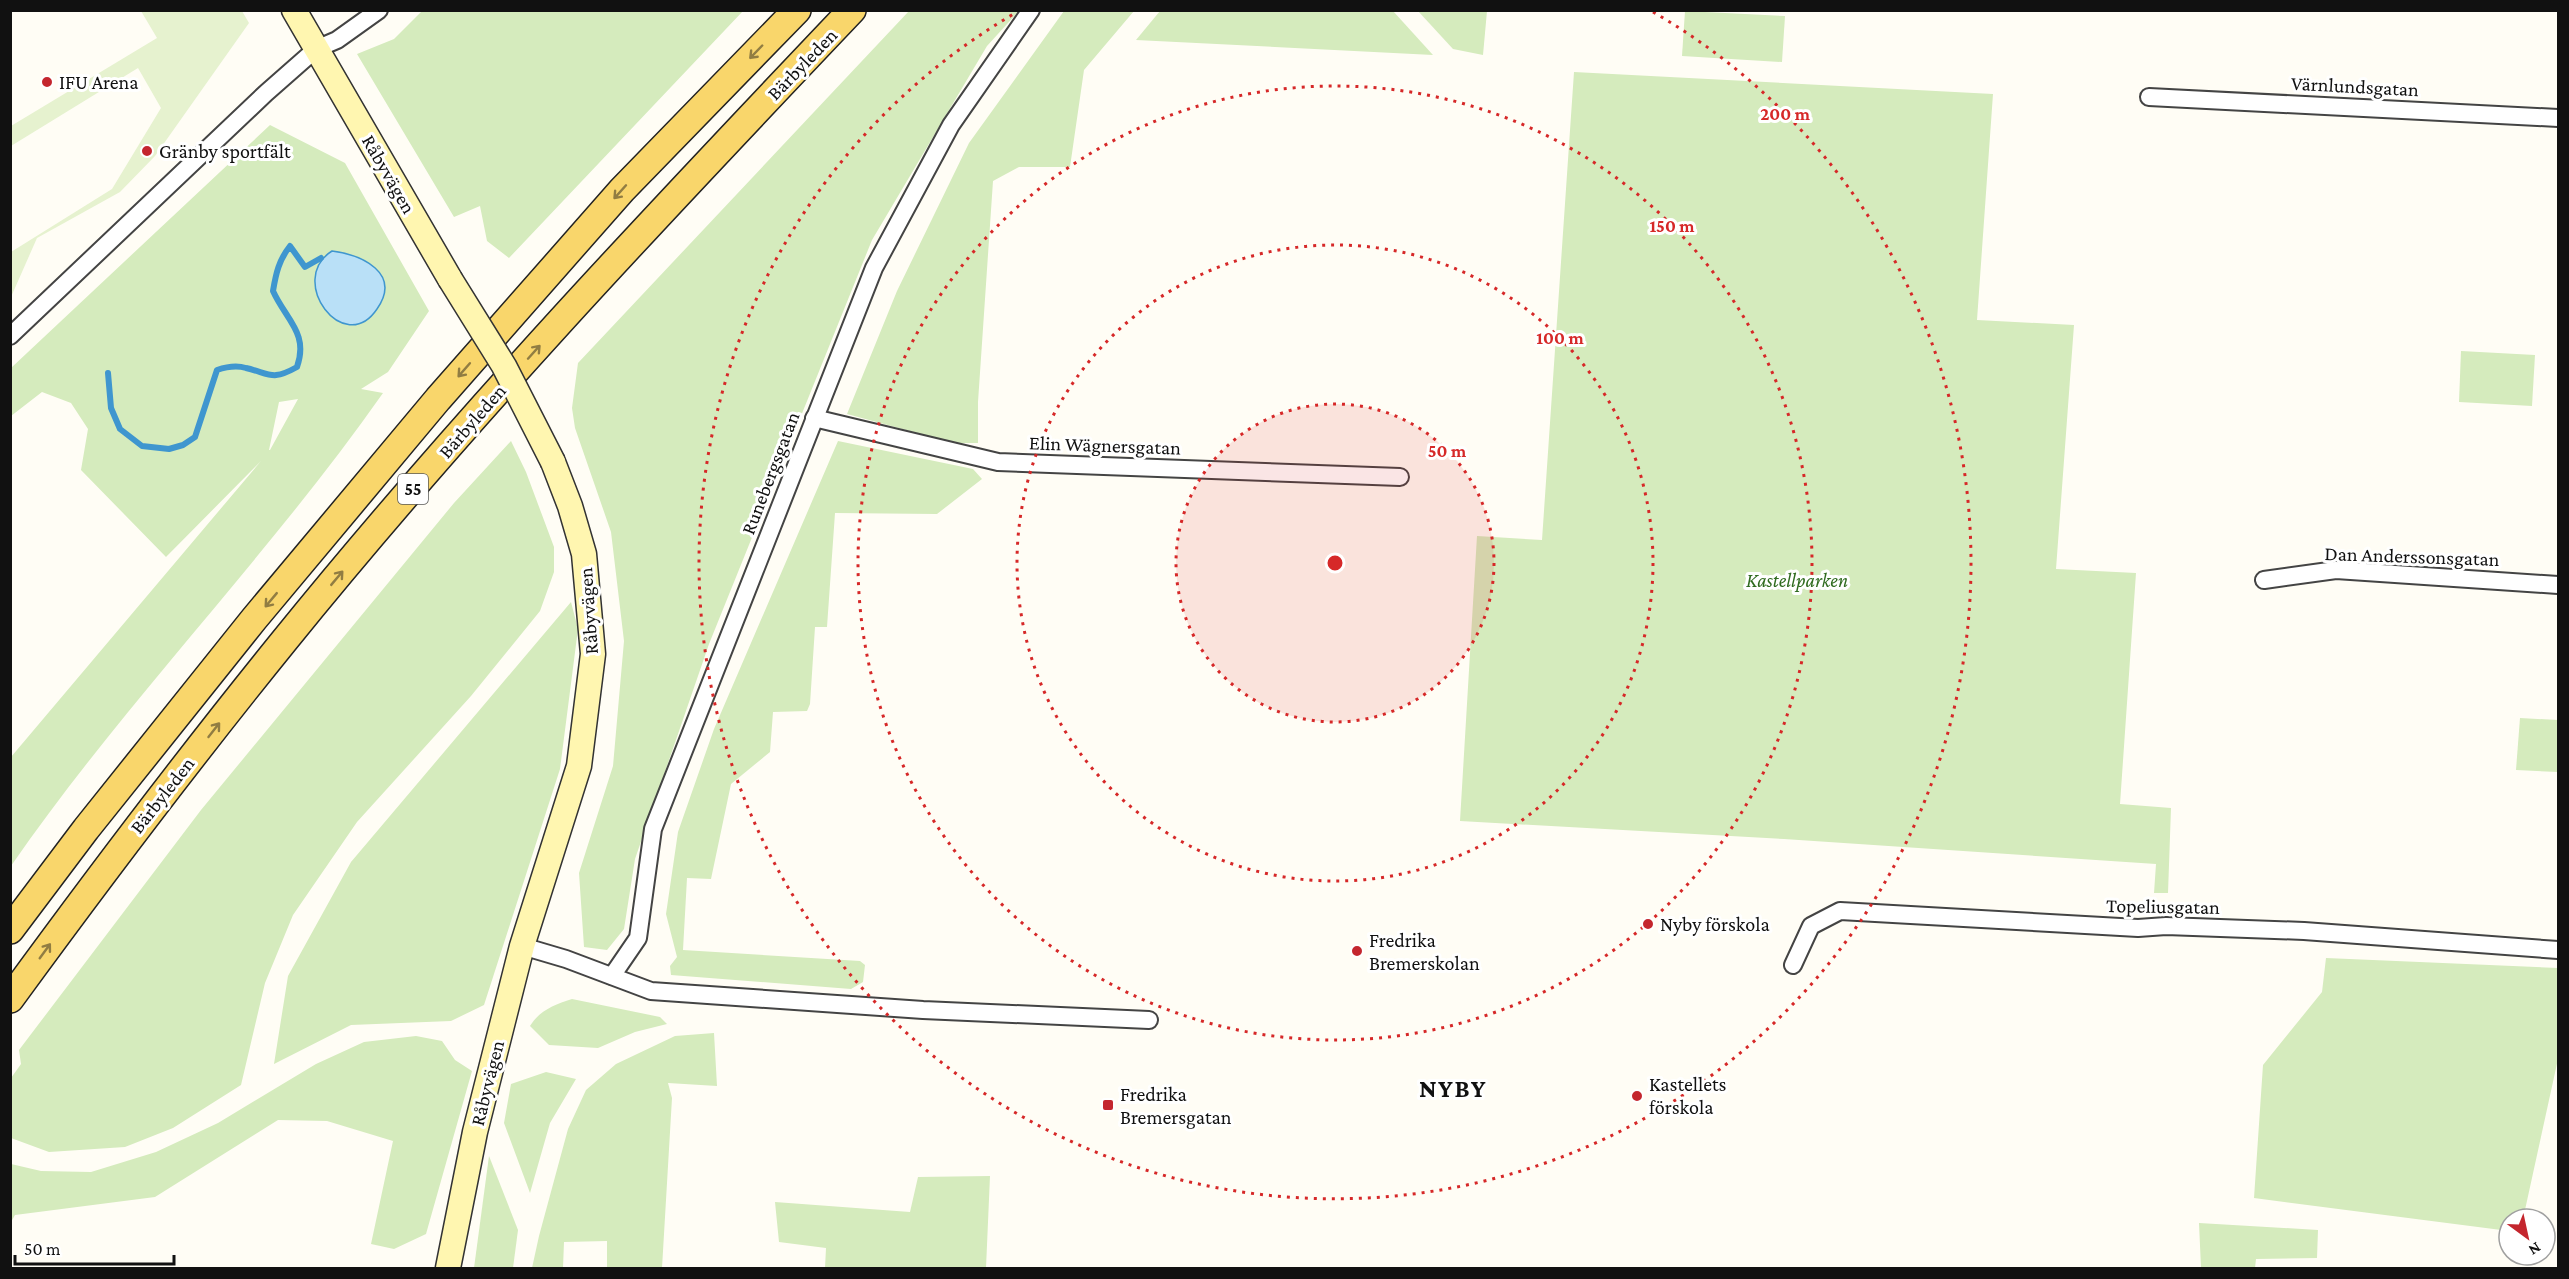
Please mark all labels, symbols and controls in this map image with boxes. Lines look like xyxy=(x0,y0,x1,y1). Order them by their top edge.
street label: Bärbyleden xyxy=(763,24,842,105)
one-way arrow xyxy=(749,45,763,60)
place label: IFU Arena xyxy=(59,71,139,93)
street label: Värnlundsgatan xyxy=(2290,72,2420,101)
marker: IFU Arena xyxy=(40,75,54,89)
text: 200 m xyxy=(1760,104,1811,124)
street label: Råbyvägen xyxy=(357,131,420,218)
place label: Gränby sportfält xyxy=(159,140,291,163)
marker: Gränby sportfält xyxy=(140,144,154,158)
one-way arrow xyxy=(613,185,628,200)
text: 150 m xyxy=(1649,216,1695,236)
text: 100 m xyxy=(1536,328,1584,348)
one-way arrow xyxy=(527,345,541,360)
one-way arrow xyxy=(457,362,471,377)
street label: Bärbyleden xyxy=(434,379,511,463)
street label: Runebergsgatan xyxy=(737,408,804,538)
street label: Elin Wägnersgatan xyxy=(1029,431,1182,460)
text: 50 m xyxy=(1428,441,1467,461)
road number: 55 xyxy=(398,474,428,504)
street label: Dan Anderssonsgatan xyxy=(2324,542,2500,571)
centre of rings xyxy=(1325,553,1345,573)
street label: Råbyvägen xyxy=(574,566,603,655)
park label: Kastellparken xyxy=(1746,569,1848,592)
one-way arrow xyxy=(330,571,344,586)
one-way arrow xyxy=(264,592,277,608)
one-way arrow xyxy=(208,722,221,738)
street label: Bärbyleden xyxy=(125,752,200,838)
street label: Topeliusgatan xyxy=(2106,894,2220,919)
place label: Nyby förskola xyxy=(1660,913,1770,936)
marker: Nyby förskola xyxy=(1641,917,1655,931)
place label: Fredrika Bremerskolan xyxy=(1369,929,1480,974)
one-way arrow xyxy=(39,944,51,960)
marker: Fredrika Bremerskolan xyxy=(1350,944,1364,958)
street label: Råbyvägen xyxy=(466,1038,509,1128)
place label: Kastellets förskola xyxy=(1649,1073,1726,1118)
district label: NYBY xyxy=(1419,1074,1487,1103)
place label: Fredrika Bremersgatan xyxy=(1120,1083,1232,1129)
marker: Kastellets förskola xyxy=(1630,1089,1644,1103)
marker: Fredrika Bremersgatan xyxy=(1101,1098,1115,1112)
north arrow xyxy=(2497,1207,2557,1267)
scale bar xyxy=(15,1228,174,1266)
text: 50 m xyxy=(24,1239,61,1259)
text: N xyxy=(2526,1239,2544,1259)

